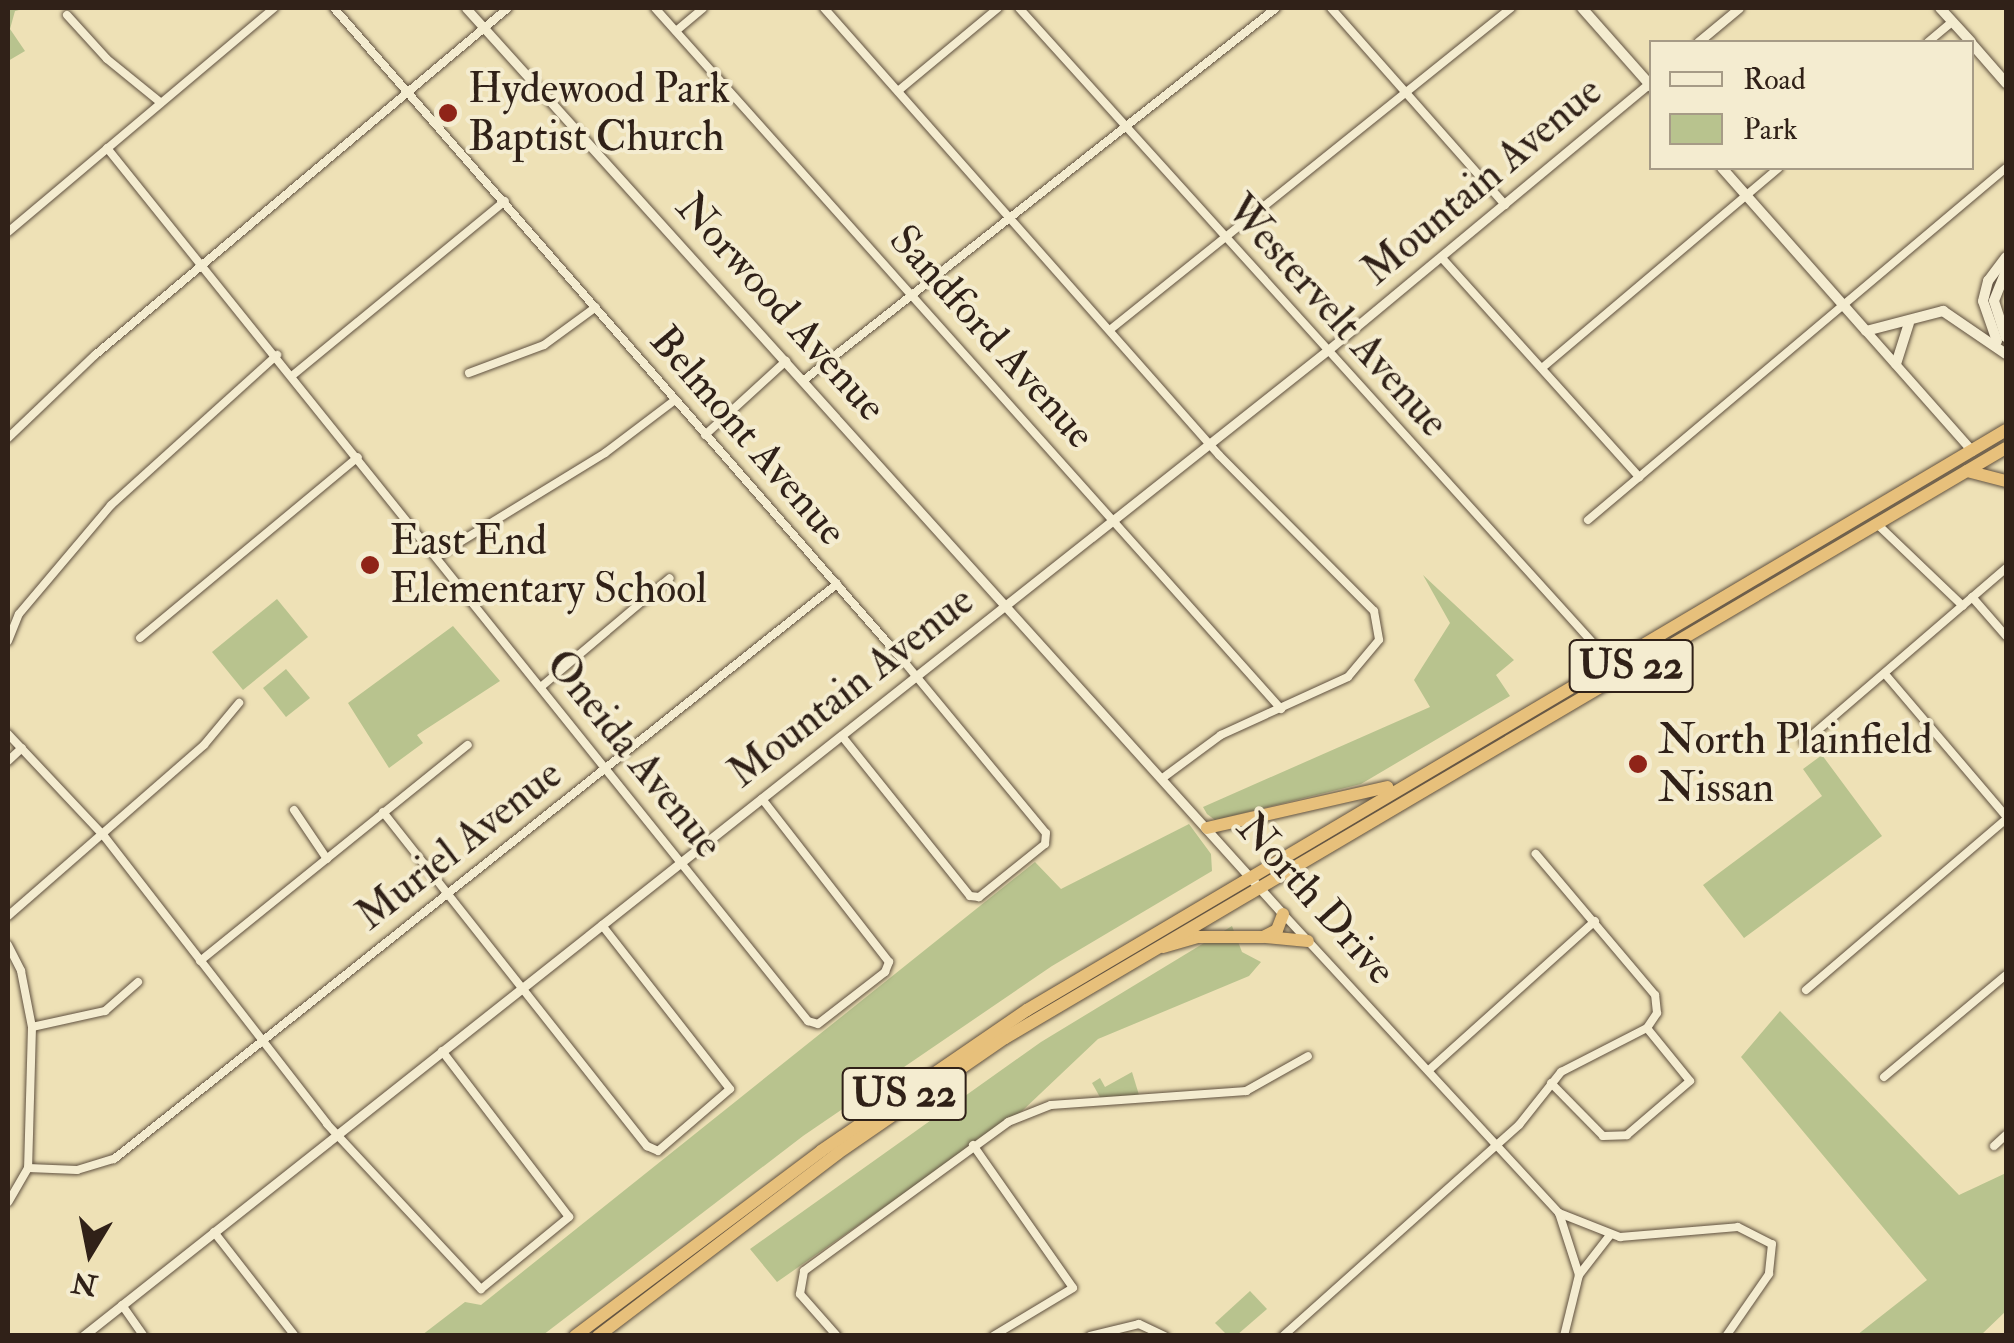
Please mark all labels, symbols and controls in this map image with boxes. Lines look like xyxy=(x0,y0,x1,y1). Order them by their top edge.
legend xyxy=(1649,40,1974,170)
text: Road xyxy=(1743,61,1806,98)
place label: Hydewood Park Baptist Church xyxy=(468,64,730,162)
street label: Mountain Avenue xyxy=(1352,66,1612,296)
marker: Hydewood Park Baptist Church xyxy=(437,102,459,124)
text: Park xyxy=(1743,111,1798,148)
street label: Norwood Avenue xyxy=(665,183,897,431)
street label: Westervelt Avenue xyxy=(1215,185,1459,447)
street label: Sandford Avenue xyxy=(879,215,1105,459)
street label: Belmont Avenue xyxy=(639,316,857,556)
place label: East End Elementary School xyxy=(390,516,707,614)
marker: East End Elementary School xyxy=(359,554,381,576)
street label: Mountain Avenue xyxy=(718,576,984,798)
road number: US 22 xyxy=(1568,631,1694,701)
street label: Oneida Avenue xyxy=(535,640,733,868)
place label: North Plainfield Nissan xyxy=(1658,715,1932,814)
street label: Muriel Avenue xyxy=(346,749,572,941)
marker: North Plainfield Nissan xyxy=(1627,753,1649,775)
street label: North Drive xyxy=(1226,803,1406,995)
road number: US 22 xyxy=(842,1059,966,1129)
north arrow xyxy=(40,1203,140,1303)
text: N xyxy=(69,1264,100,1302)

